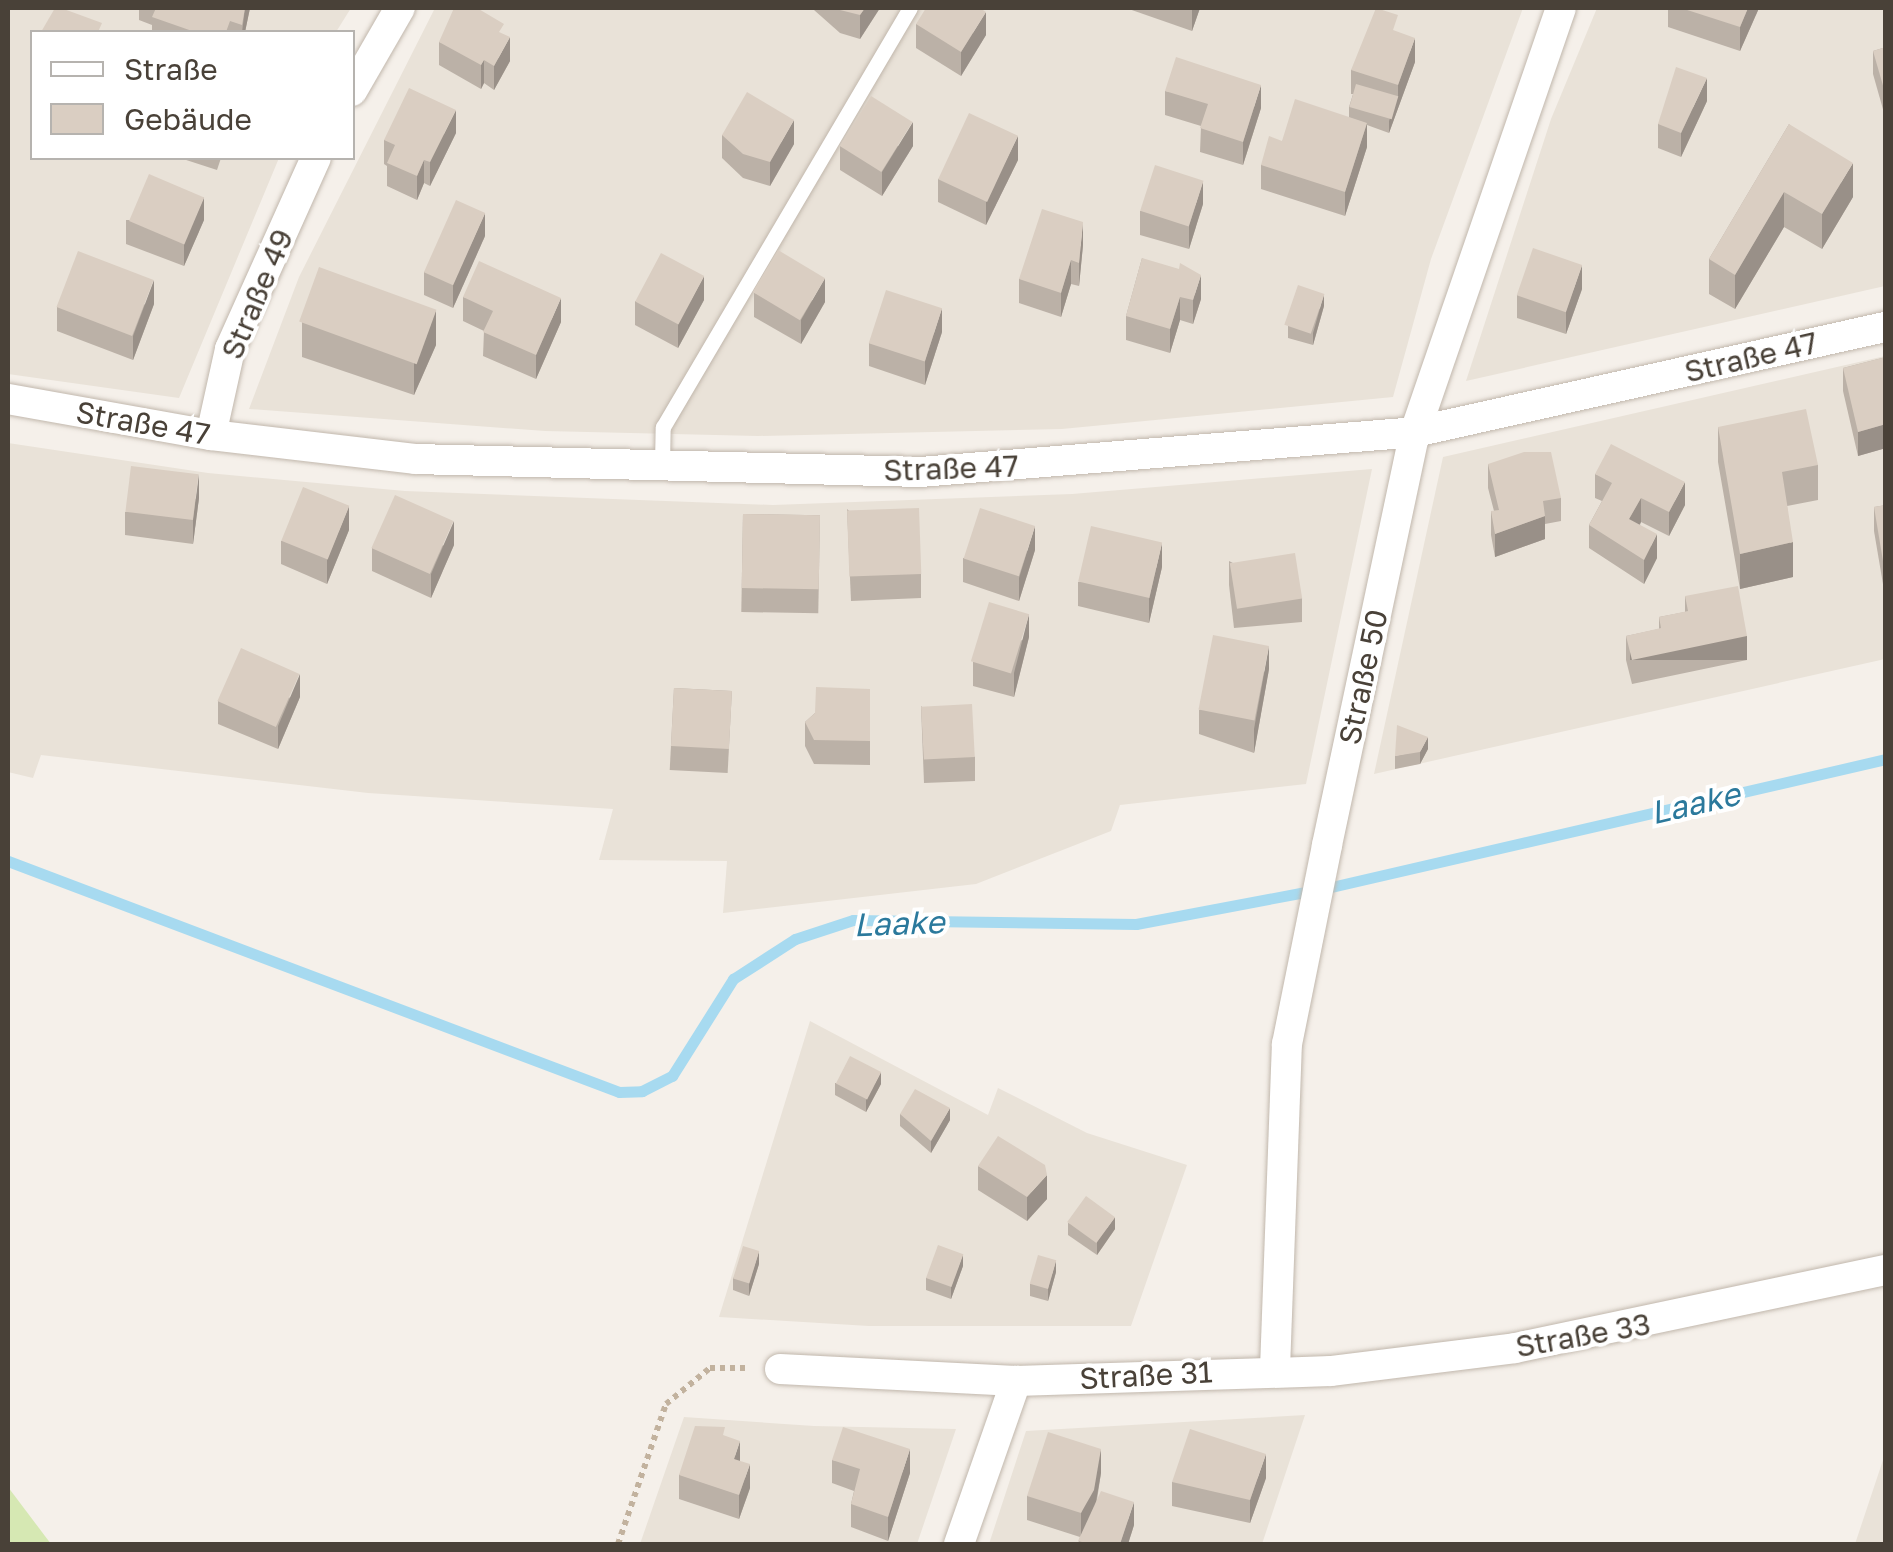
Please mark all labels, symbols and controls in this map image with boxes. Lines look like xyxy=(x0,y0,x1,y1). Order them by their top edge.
legend xyxy=(30,30,355,160)
text: Straße xyxy=(124,51,218,87)
text: Gebäude xyxy=(124,101,252,137)
street label: Straße 49 xyxy=(214,224,300,364)
street label: Straße 47 xyxy=(1681,324,1821,390)
street label: Straße 47 xyxy=(73,394,213,452)
street label: Straße 47 xyxy=(883,448,1019,488)
street label: Straße 50 xyxy=(1331,606,1395,748)
water label: Laake xyxy=(1646,774,1744,832)
water label: Laake xyxy=(853,902,945,944)
street label: Straße 33 xyxy=(1513,1305,1653,1365)
street label: Straße 31 xyxy=(1078,1354,1214,1396)

